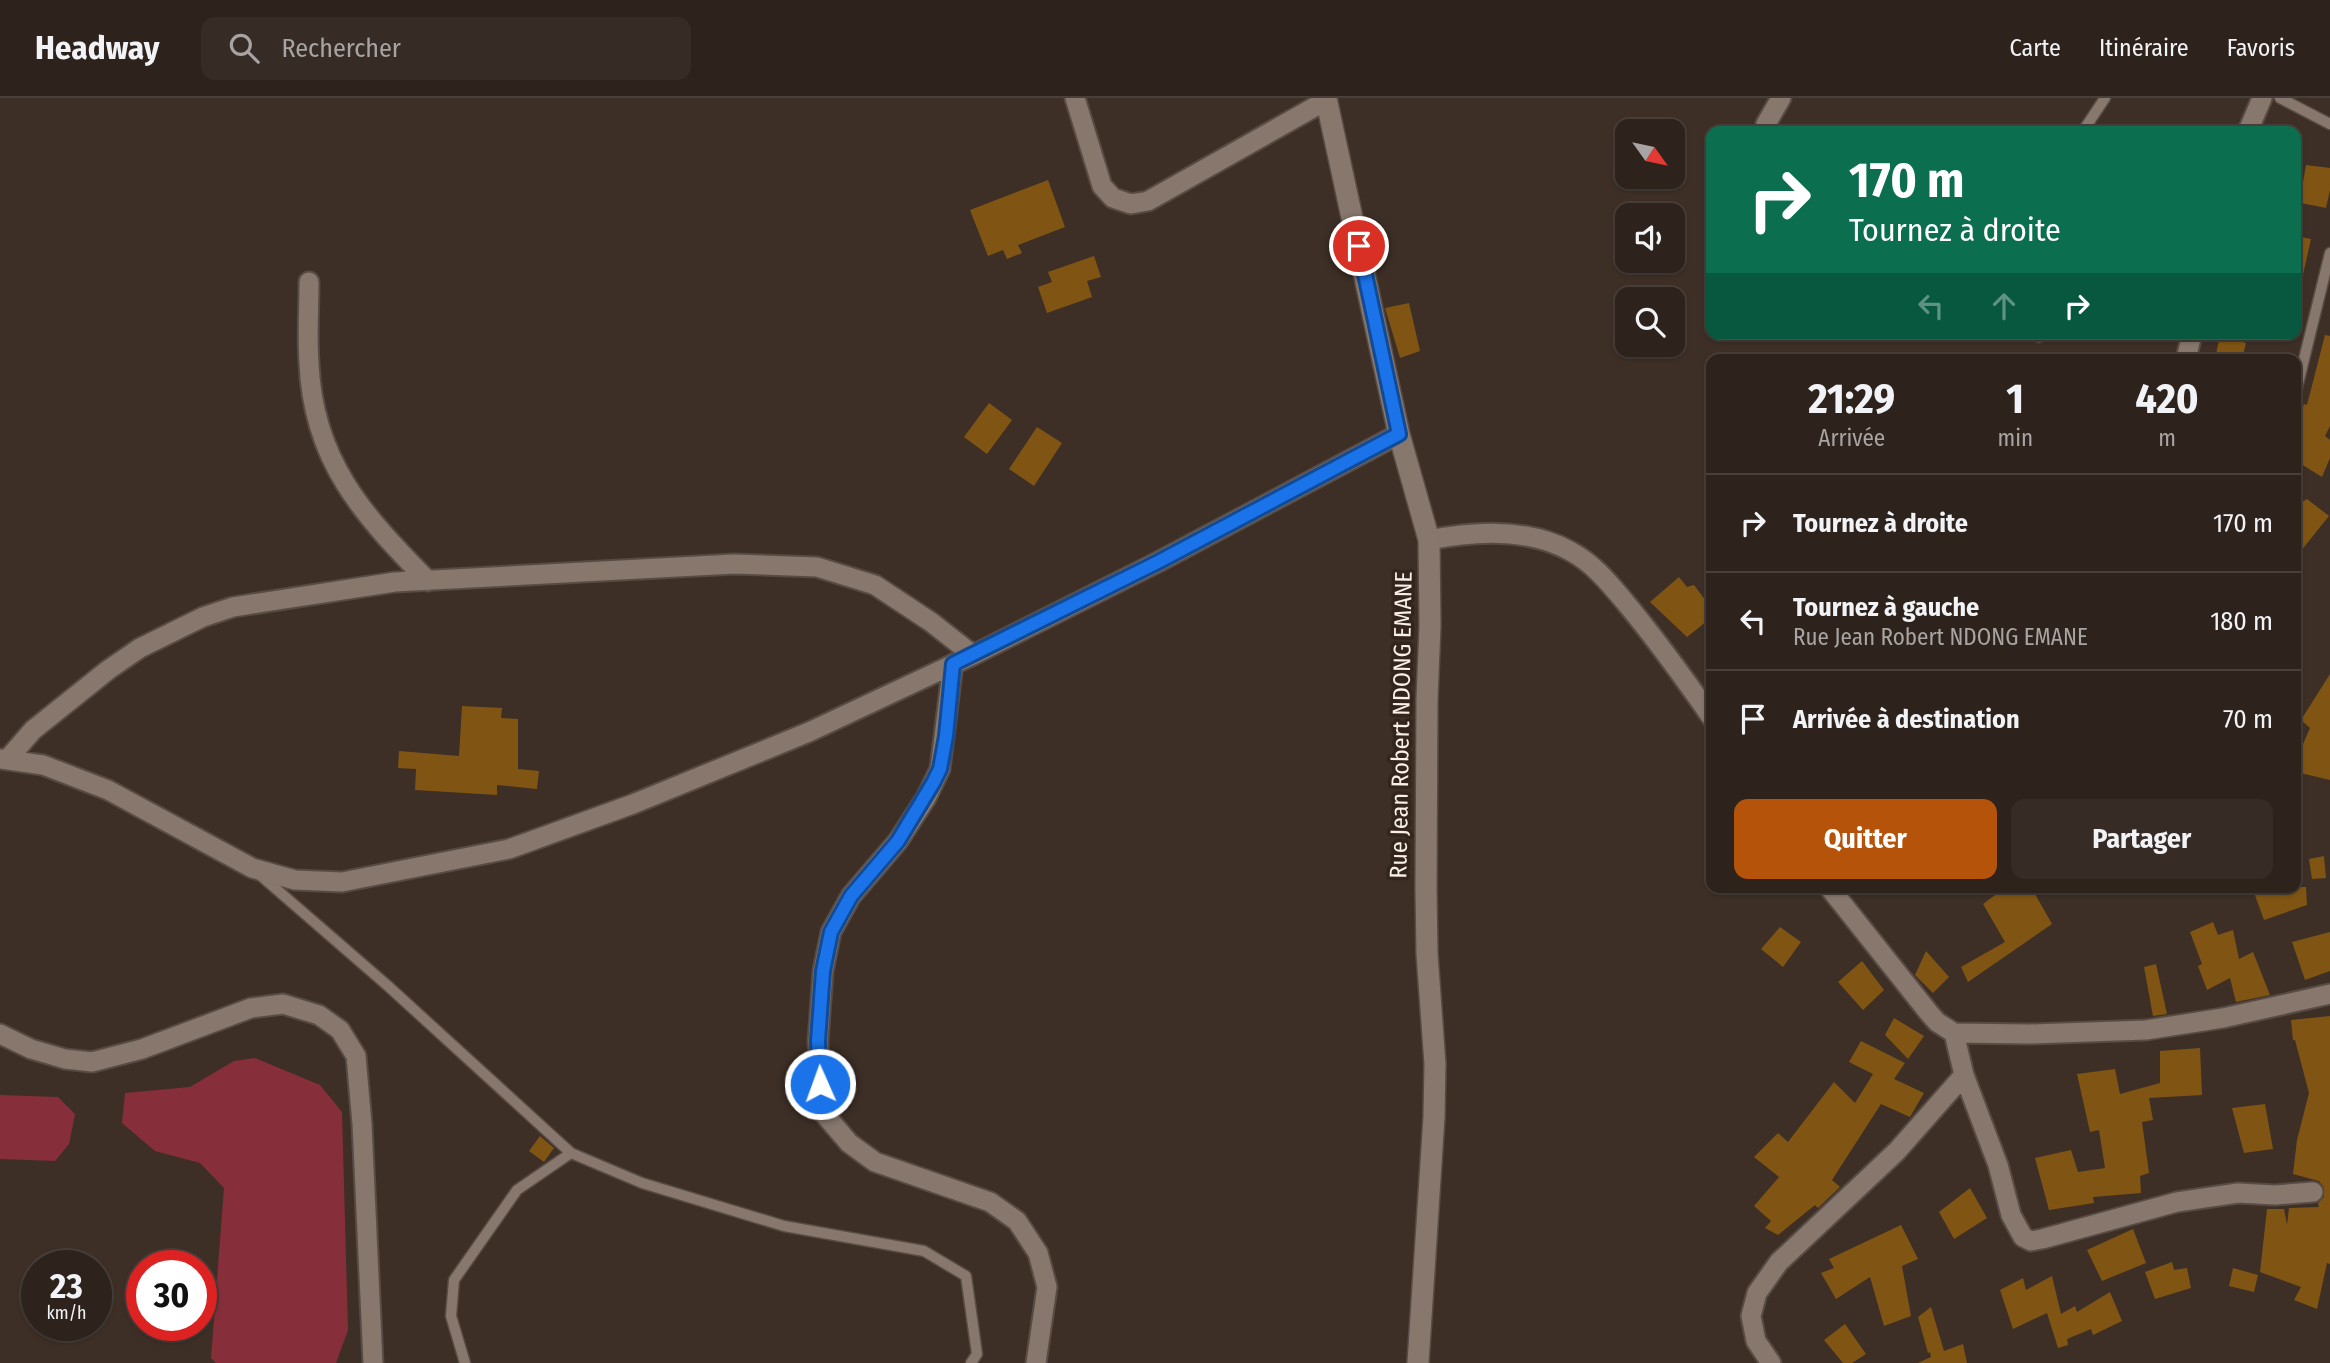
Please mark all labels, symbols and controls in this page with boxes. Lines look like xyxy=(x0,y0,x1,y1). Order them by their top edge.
search box xyxy=(201,17,691,80)
text: Headway xyxy=(35,28,159,68)
icon: search xyxy=(225,29,263,67)
text: Rechercher xyxy=(281,33,401,64)
text: Carte xyxy=(2010,34,2061,62)
text: Itinéraire xyxy=(2099,34,2189,62)
text: Favoris xyxy=(2227,34,2295,62)
north arrow xyxy=(1615,119,1685,189)
map controls xyxy=(1615,119,1685,357)
text: 170 m xyxy=(1849,151,1965,210)
icon: right xyxy=(1734,154,1825,245)
button: sound xyxy=(1615,203,1685,273)
text: Tournez à droite xyxy=(1849,211,2061,249)
pin xyxy=(1329,216,1389,276)
icon: arrive xyxy=(1340,227,1378,265)
button: search xyxy=(1615,287,1685,357)
icon: left xyxy=(1912,287,1950,325)
icon: ahead xyxy=(1985,287,2023,325)
icon: right xyxy=(2058,287,2096,325)
text: 21:29 xyxy=(1808,374,1895,424)
text: 1 xyxy=(2006,374,2024,424)
text: 420 xyxy=(2135,374,2199,424)
text: Arrivée xyxy=(1818,424,1885,452)
text: min xyxy=(1997,424,2033,452)
text: m xyxy=(2158,424,2176,452)
icon: right xyxy=(1734,504,1772,542)
text: Tournez à droite xyxy=(1793,508,1968,539)
text: 170 m xyxy=(2213,508,2273,539)
street label: Rue Jean Robert NDONG EMANE xyxy=(1384,571,1418,879)
text: Tournez à gauche xyxy=(1793,592,1979,623)
icon: left xyxy=(1734,602,1772,640)
text: 180 m xyxy=(2210,606,2273,637)
text: Rue Jean Robert NDONG EMANE xyxy=(1793,623,2088,651)
icon: arrive xyxy=(1734,700,1772,738)
text: Arrivée à destination xyxy=(1793,704,2020,735)
text: 70 m xyxy=(2223,704,2273,735)
button: Quitter xyxy=(1734,799,1997,879)
button: Partager xyxy=(2011,799,2273,879)
position arrow xyxy=(783,1047,857,1121)
speed limit sign: 30 xyxy=(126,1250,217,1341)
text: 23 xyxy=(50,1265,83,1307)
text: km/h xyxy=(46,1302,87,1324)

